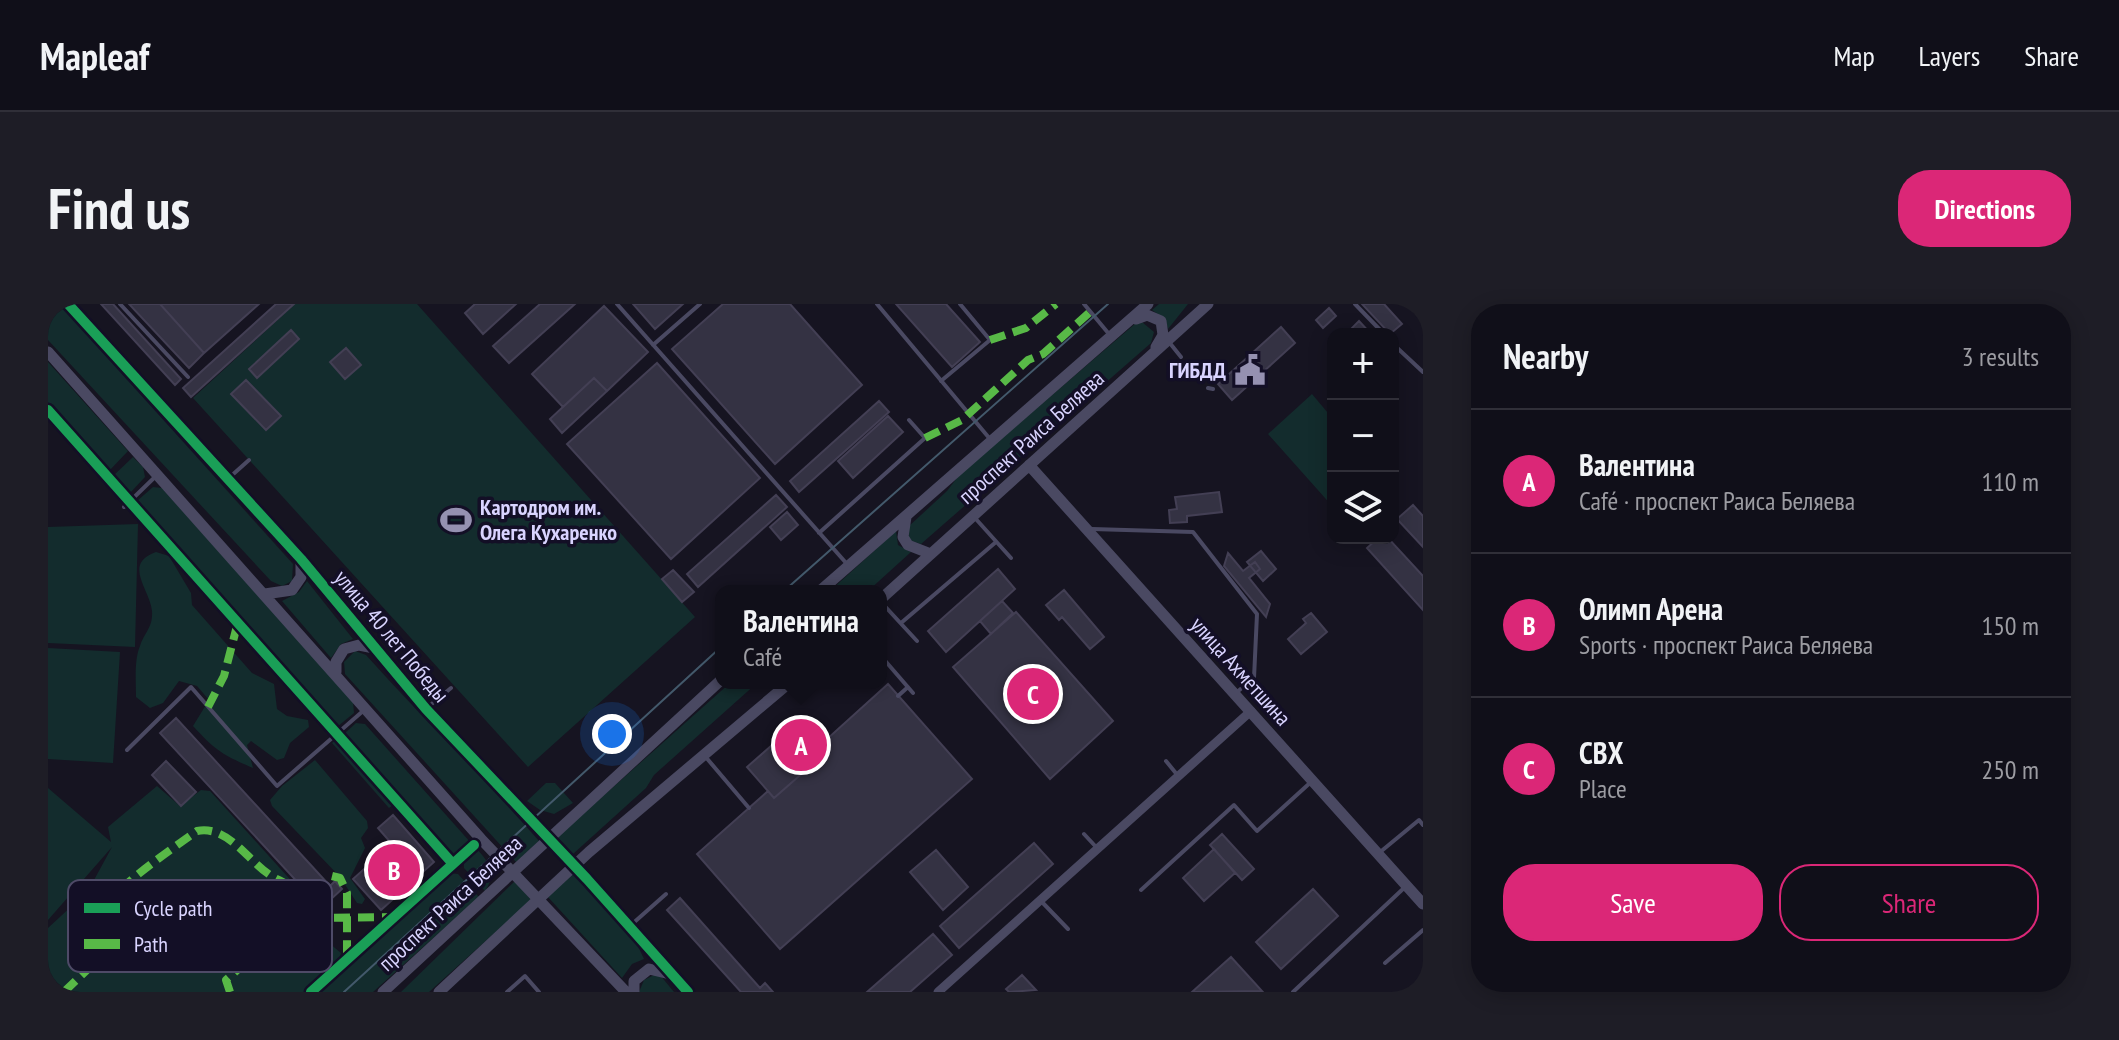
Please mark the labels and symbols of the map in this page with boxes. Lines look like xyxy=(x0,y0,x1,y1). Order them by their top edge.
public building icon: ГИБДД xyxy=(1233,353,1267,387)
place label: ГИБДД xyxy=(1169,356,1226,384)
street label: проспект Раиса Беляева xyxy=(952,364,1110,510)
place label: Картодром им. Олега Кухаренко xyxy=(480,493,617,546)
sports icon: Картодром им. Олега Кухаренко xyxy=(439,503,473,537)
street label: улица 40 лет Победы xyxy=(328,564,456,708)
street label: улица Ахметшина xyxy=(1185,611,1297,731)
pin: C xyxy=(1007,664,1059,724)
your location xyxy=(592,714,632,754)
pin: A xyxy=(775,715,827,775)
street label: проспект Раиса Беляева xyxy=(372,829,528,977)
pin: B xyxy=(368,840,420,900)
legend xyxy=(68,880,332,972)
text: Cycle path xyxy=(134,894,212,922)
text: Path xyxy=(134,930,168,958)

